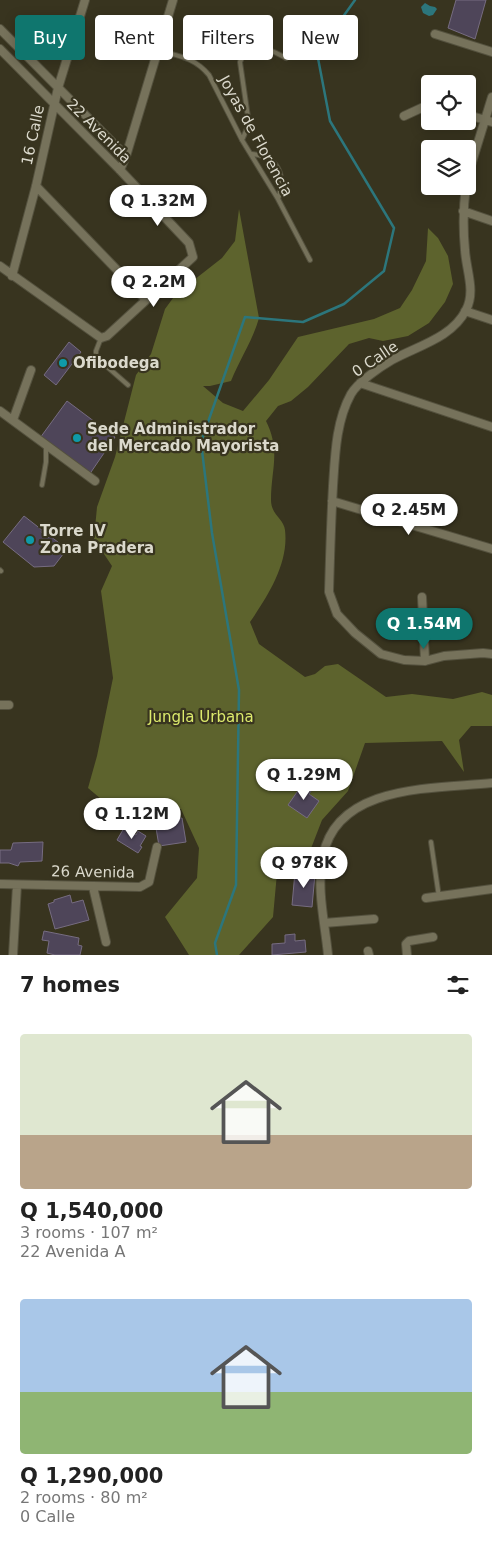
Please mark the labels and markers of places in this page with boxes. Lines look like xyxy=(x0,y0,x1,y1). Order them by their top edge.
pin: Q 1.32M xyxy=(112,184,204,227)
pin: Q 2.2M xyxy=(113,266,195,308)
place label: Ofibodega xyxy=(73,354,160,372)
marker: Ofibodega xyxy=(57,357,69,369)
place label: Sede Administrador del Mercado Mayorista xyxy=(87,420,279,455)
marker: Sede Administrador del Mercado Mayorista xyxy=(71,432,83,444)
pin: Q 2.45M xyxy=(363,494,455,536)
place label: Torre IV Zona Pradera xyxy=(40,522,154,557)
marker: Torre IV Zona Pradera xyxy=(24,534,36,546)
pin: Q 1.54M xyxy=(378,608,470,650)
pin: Q 1.29M xyxy=(258,758,350,801)
pin: Q 1.12M xyxy=(86,798,178,840)
pin: Q 978K xyxy=(263,846,345,889)

